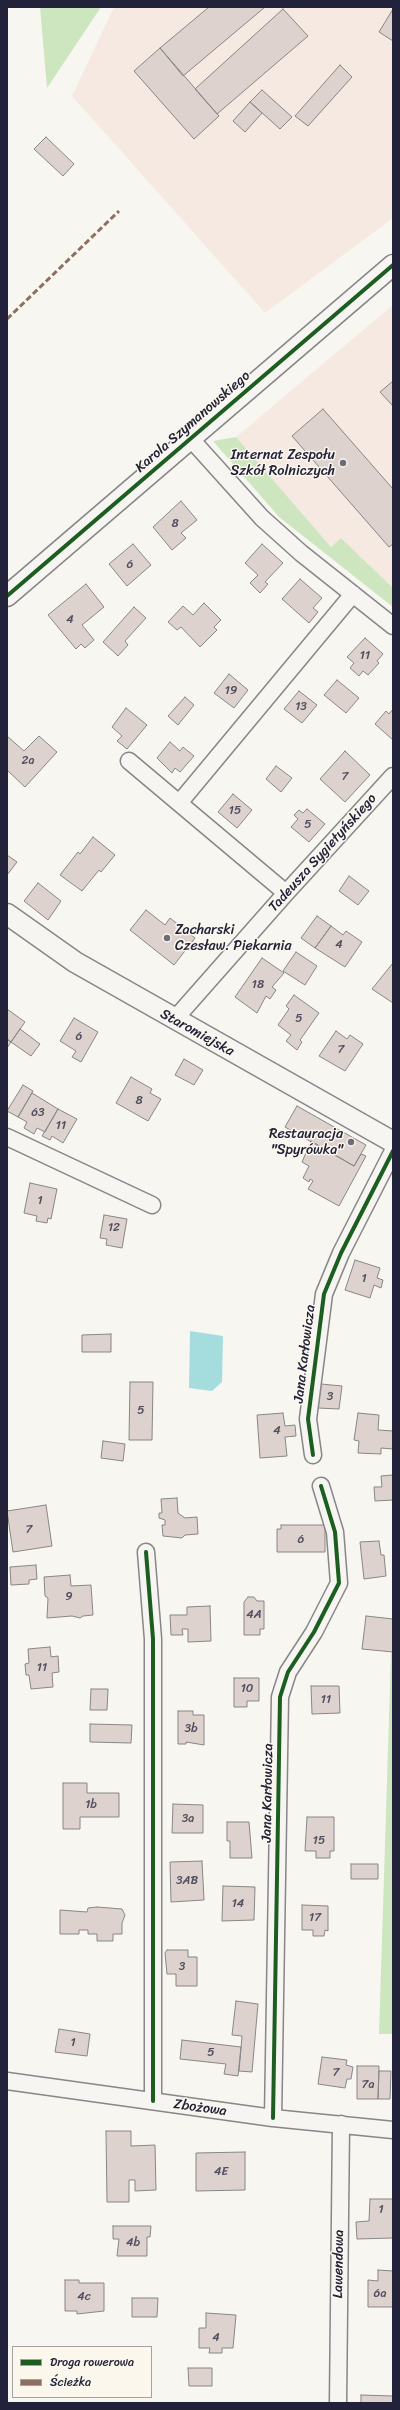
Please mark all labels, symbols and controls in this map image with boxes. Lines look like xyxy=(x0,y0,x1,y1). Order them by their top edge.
street label: Karola Szymanowskiego xyxy=(132,368,254,476)
place label: Internat Zespołu Szkół Rolniczych xyxy=(231,447,335,480)
marker: Internat Zespołu Szkół Rolniczych xyxy=(338,458,348,468)
house number: 8 xyxy=(171,517,179,531)
house number: 6 xyxy=(127,558,133,572)
house number: 4 xyxy=(66,613,74,627)
house number: 11 xyxy=(360,649,370,663)
house number: 19 xyxy=(225,684,237,698)
house number: 13 xyxy=(295,700,307,714)
house number: 2a xyxy=(22,754,34,768)
house number: 7 xyxy=(342,770,348,784)
street label: Tadeusza Sygietyńskiego xyxy=(266,790,380,916)
house number: 15 xyxy=(229,804,241,818)
house number: 5 xyxy=(304,818,312,832)
place label: Zacharski Czesław. Piekarnia xyxy=(175,922,291,954)
marker: Zacharski Czesław. Piekarnia xyxy=(162,933,172,943)
house number: 4 xyxy=(335,938,343,952)
house number: 18 xyxy=(252,978,264,992)
street label: Staromiejska xyxy=(157,1006,237,1060)
house number: 5 xyxy=(295,1012,303,1026)
house number: 6 xyxy=(76,1030,82,1044)
house number: 7 xyxy=(338,1043,344,1057)
house number: 8 xyxy=(135,1094,143,1108)
house number: 63 xyxy=(31,1106,45,1120)
house number: 11 xyxy=(56,1119,66,1133)
place label: Restauracja "Spyrówka" xyxy=(269,1126,343,1158)
marker: Restauracja "Spyrówka" xyxy=(346,1137,356,1147)
house number: 1 xyxy=(37,1194,43,1208)
house number: 12 xyxy=(108,1221,120,1235)
house number: 1 xyxy=(361,1272,367,1286)
street label: Jana Karłowicza xyxy=(291,1304,319,1404)
house number: 3 xyxy=(327,1390,333,1404)
house number: 5 xyxy=(137,1404,145,1418)
house number: 4 xyxy=(273,1424,281,1438)
house number: 7 xyxy=(26,1523,32,1537)
house number: 6 xyxy=(298,1533,304,1547)
house number: 9 xyxy=(65,1590,73,1604)
house number: 4A xyxy=(246,1608,262,1622)
house number: 11 xyxy=(37,1661,47,1675)
house number: 10 xyxy=(241,1682,253,1696)
house number: 11 xyxy=(321,1693,331,1707)
house number: 3b xyxy=(184,1722,198,1736)
street label: Jana Karłowicza xyxy=(259,1743,277,1843)
house number: 1b xyxy=(85,1798,97,1812)
house number: 3a xyxy=(182,1812,194,1826)
house number: 15 xyxy=(313,1834,325,1848)
house number: 3AB xyxy=(176,1874,198,1888)
house number: 14 xyxy=(232,1897,244,1911)
house number: 17 xyxy=(309,1911,321,1925)
house number: 3 xyxy=(179,1960,185,1974)
house number: 1 xyxy=(70,2036,76,2050)
house number: 5 xyxy=(207,2046,215,2060)
house number: 7 xyxy=(333,2066,339,2080)
house number: 7a xyxy=(362,2078,374,2092)
street label: Zbożowa xyxy=(172,2096,228,2120)
house number: 4E xyxy=(214,2165,228,2179)
house number: 1 xyxy=(378,2203,384,2217)
street label: Lawendowa xyxy=(330,2229,348,2299)
house number: 4b xyxy=(126,2236,140,2250)
house number: 6a xyxy=(374,2287,386,2301)
house number: 4c xyxy=(77,2290,91,2304)
house number: 4 xyxy=(212,2331,220,2345)
legend xyxy=(12,2346,152,2398)
text: Droga rowerowa xyxy=(50,2351,134,2373)
text: Ścieżka xyxy=(50,2371,91,2393)

